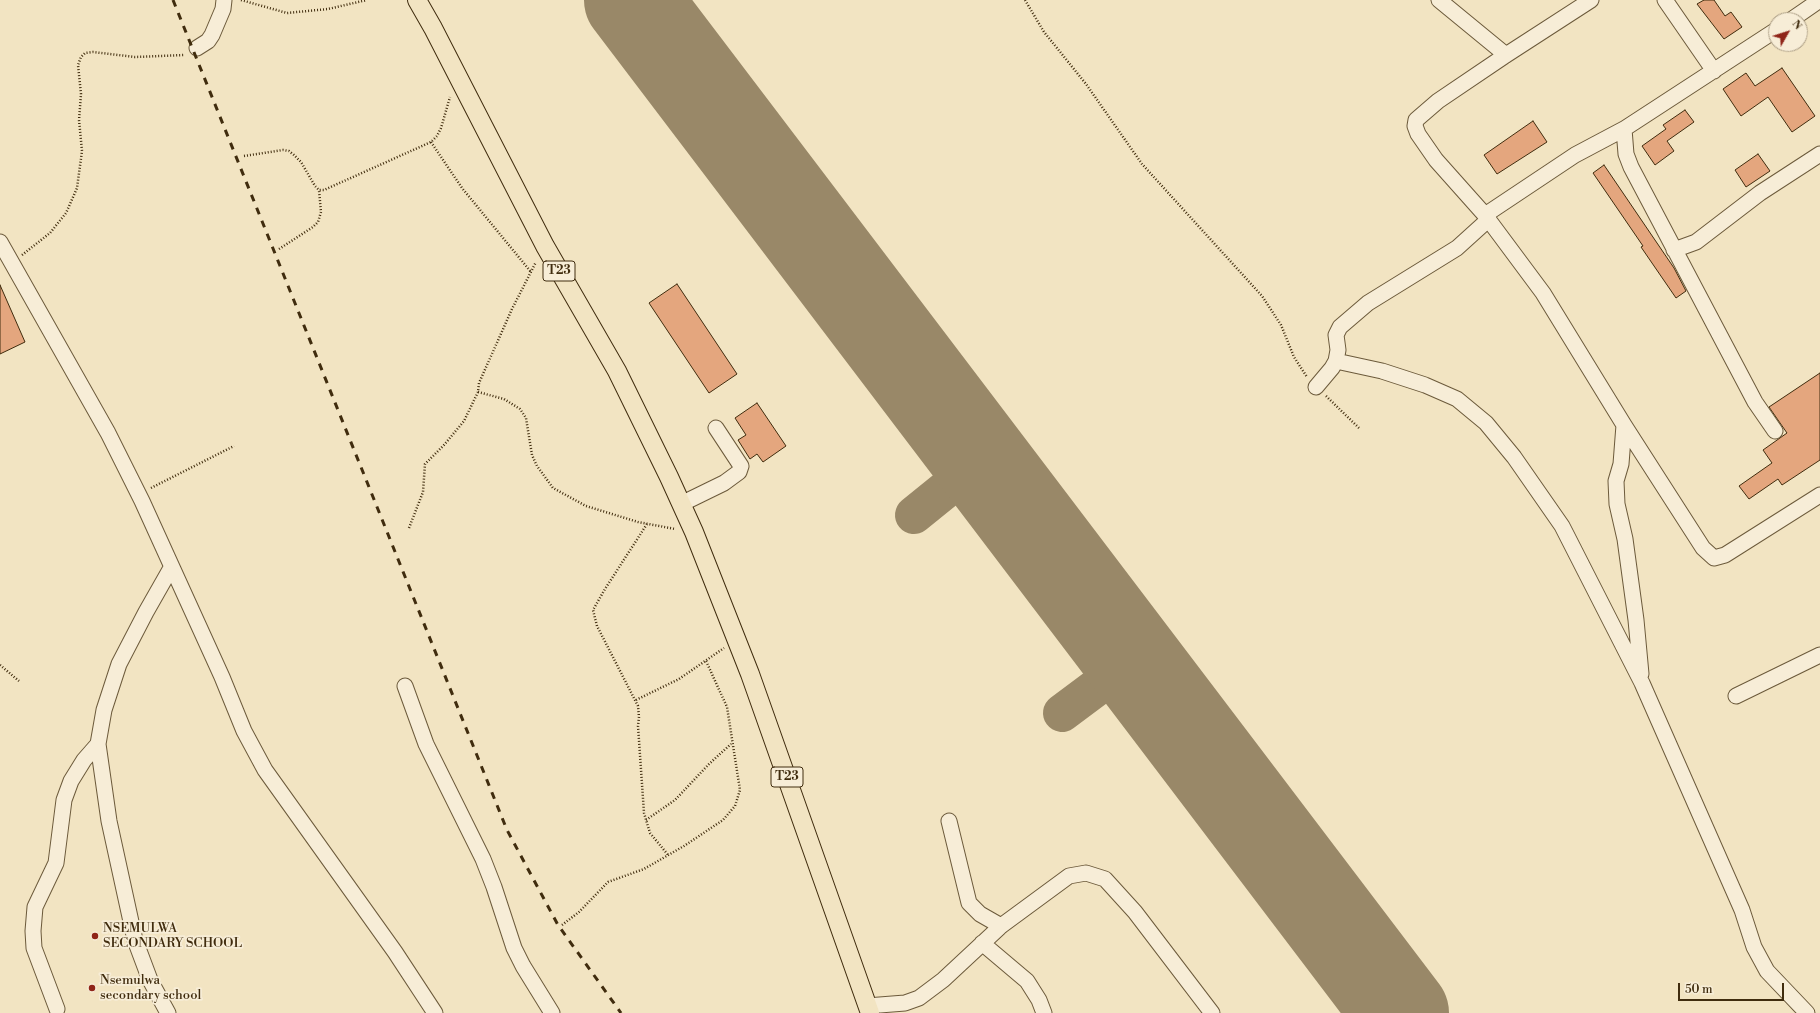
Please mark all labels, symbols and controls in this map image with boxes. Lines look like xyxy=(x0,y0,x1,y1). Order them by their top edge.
north arrow xyxy=(1768,12,1808,52)
text: N xyxy=(1788,17,1805,33)
road number: T23 xyxy=(543,261,575,281)
road number: T23 xyxy=(771,767,803,787)
place label: NSEMULWA SECONDARY SCHOOL xyxy=(103,921,242,952)
marker: NSEMULWA SECONDARY SCHOOL xyxy=(90,931,100,941)
place label: Nsemulwa secondary school xyxy=(100,973,201,1004)
scale bar xyxy=(1680,975,1786,1001)
text: 50 m xyxy=(1685,982,1713,997)
marker: Nsemulwa secondary school xyxy=(87,983,97,993)

